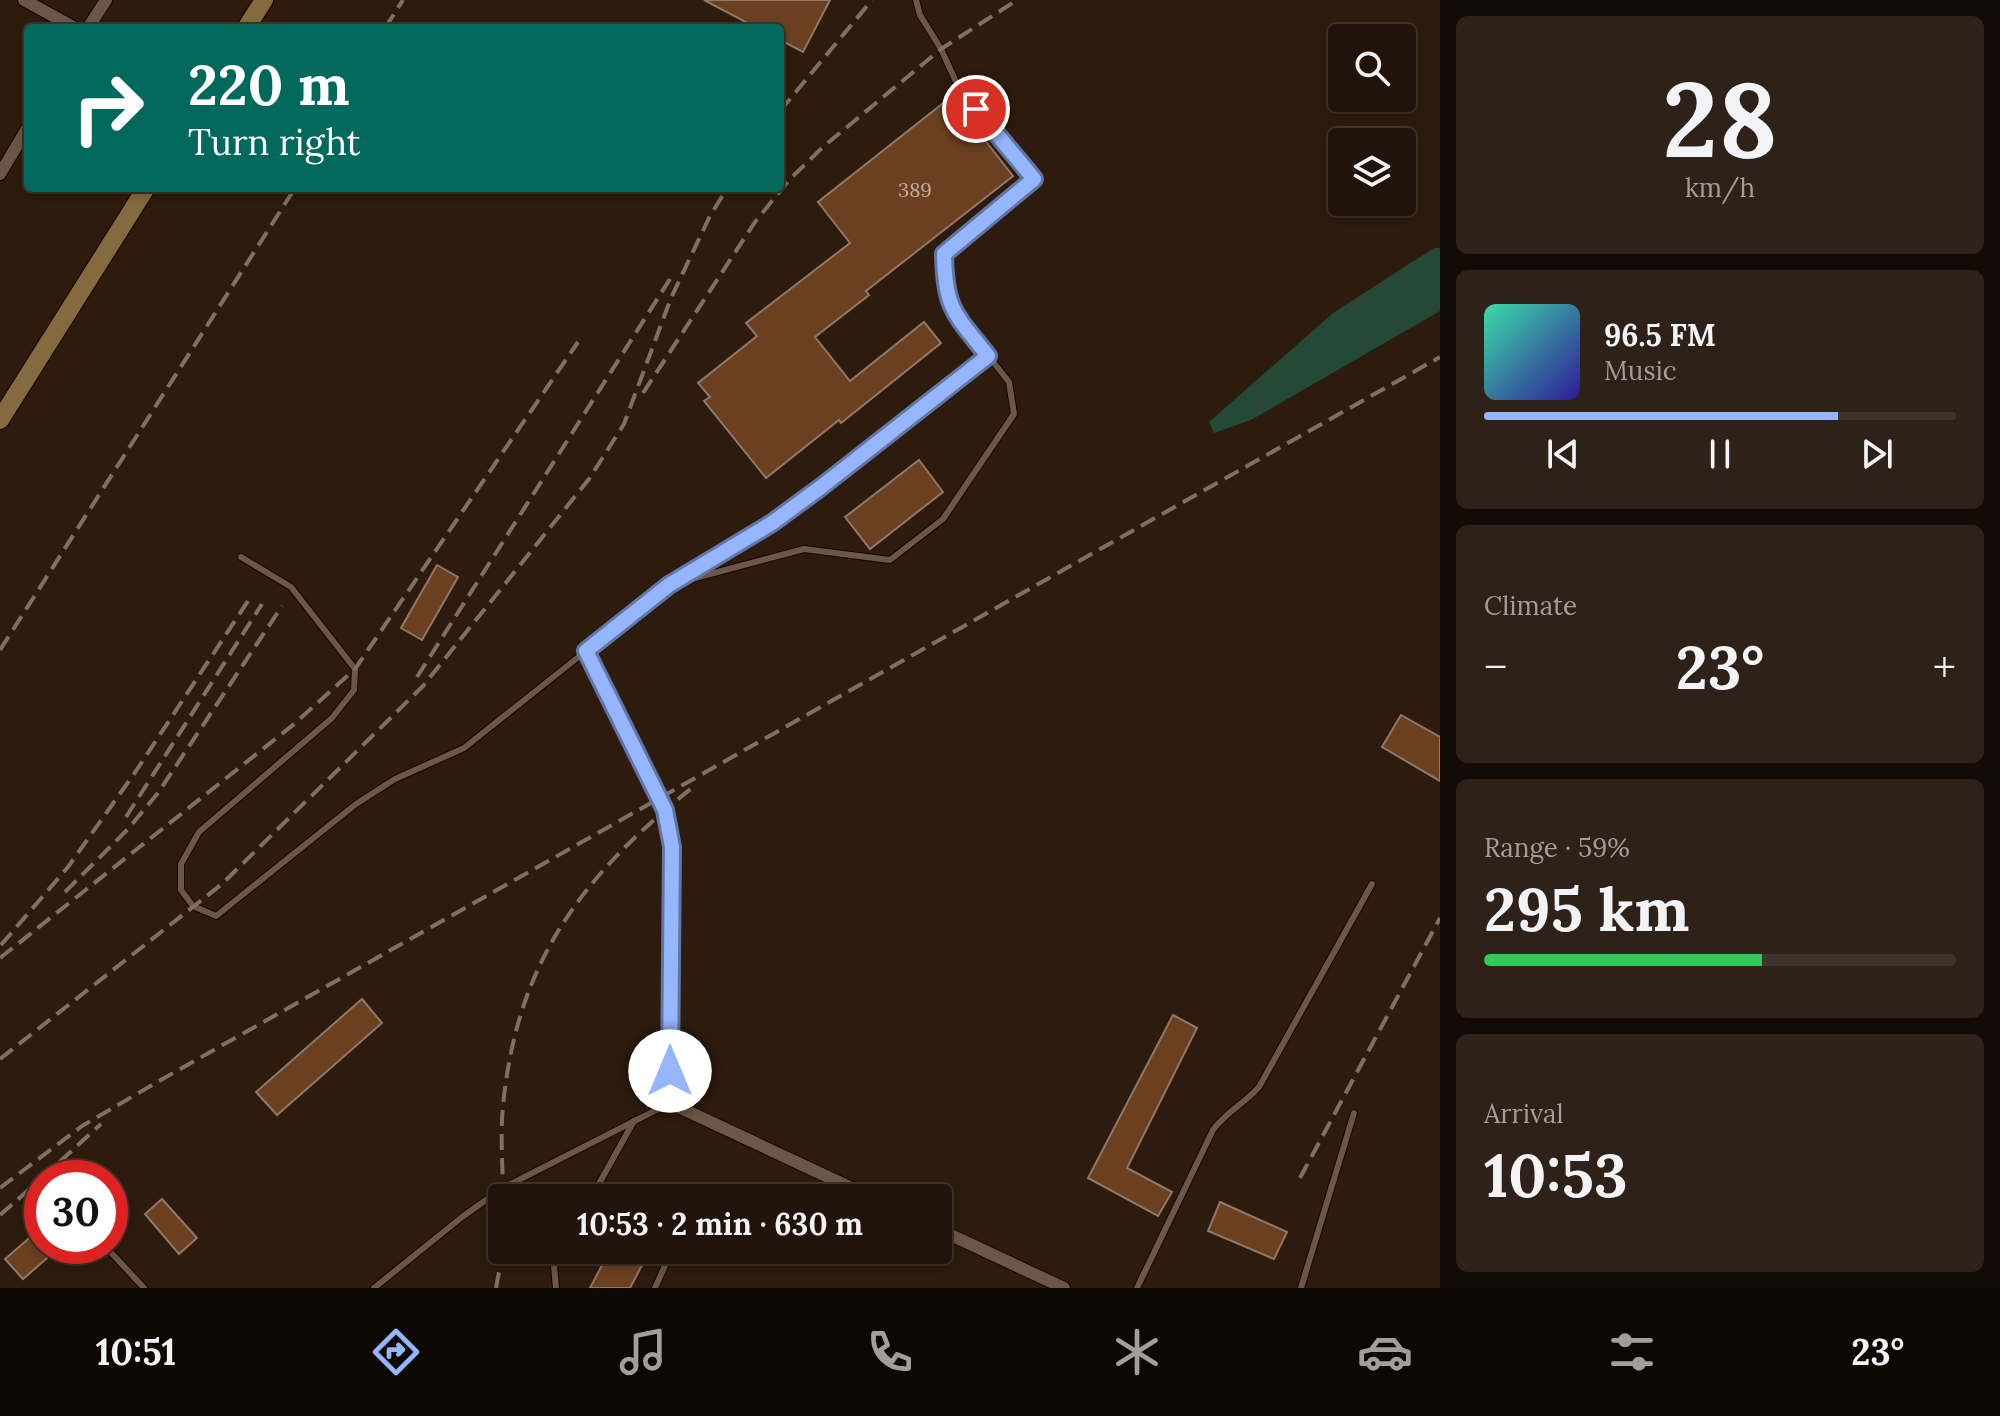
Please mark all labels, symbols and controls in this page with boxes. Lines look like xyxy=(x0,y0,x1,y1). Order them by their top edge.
map controls xyxy=(1328,24,1416,216)
button: search xyxy=(1328,24,1416,112)
text: 220 m xyxy=(188,49,350,120)
text: 28 xyxy=(1663,52,1777,185)
icon: right xyxy=(56,56,160,160)
pin xyxy=(942,75,1010,143)
icon: arrive xyxy=(954,87,998,131)
text: Turn right xyxy=(188,119,361,165)
button: layers xyxy=(1328,128,1416,216)
text: km/h xyxy=(1685,171,1755,204)
house number: 389 xyxy=(898,177,932,202)
text: 96.5 FM xyxy=(1604,316,1716,354)
text: Music xyxy=(1604,354,1677,387)
icon: previous xyxy=(1541,432,1585,476)
icon: pause xyxy=(1698,432,1742,476)
icon: next xyxy=(1855,432,1899,476)
text: Climate xyxy=(1484,589,1577,622)
text: 23° xyxy=(1676,629,1764,705)
text: − xyxy=(1484,639,1507,695)
text: + xyxy=(1933,639,1956,695)
text: Range · 59% xyxy=(1484,831,1630,864)
text: 295 km xyxy=(1484,871,1690,947)
position arrow xyxy=(628,1029,712,1113)
text: Arrival xyxy=(1484,1097,1563,1130)
text: 10:53 xyxy=(1484,1137,1628,1213)
speed limit sign: 30 xyxy=(24,1160,128,1264)
text: 10:53 · 2 min · 630 m xyxy=(577,1205,863,1243)
icon: directions xyxy=(368,1324,424,1380)
icon: music xyxy=(615,1324,671,1380)
icon: phone xyxy=(862,1324,918,1380)
icon: climate xyxy=(1109,1324,1165,1380)
icon: car xyxy=(1357,1324,1413,1380)
icon: filters xyxy=(1604,1324,1660,1380)
text: 10:51 xyxy=(96,1329,176,1375)
text: 23° xyxy=(1851,1329,1904,1375)

